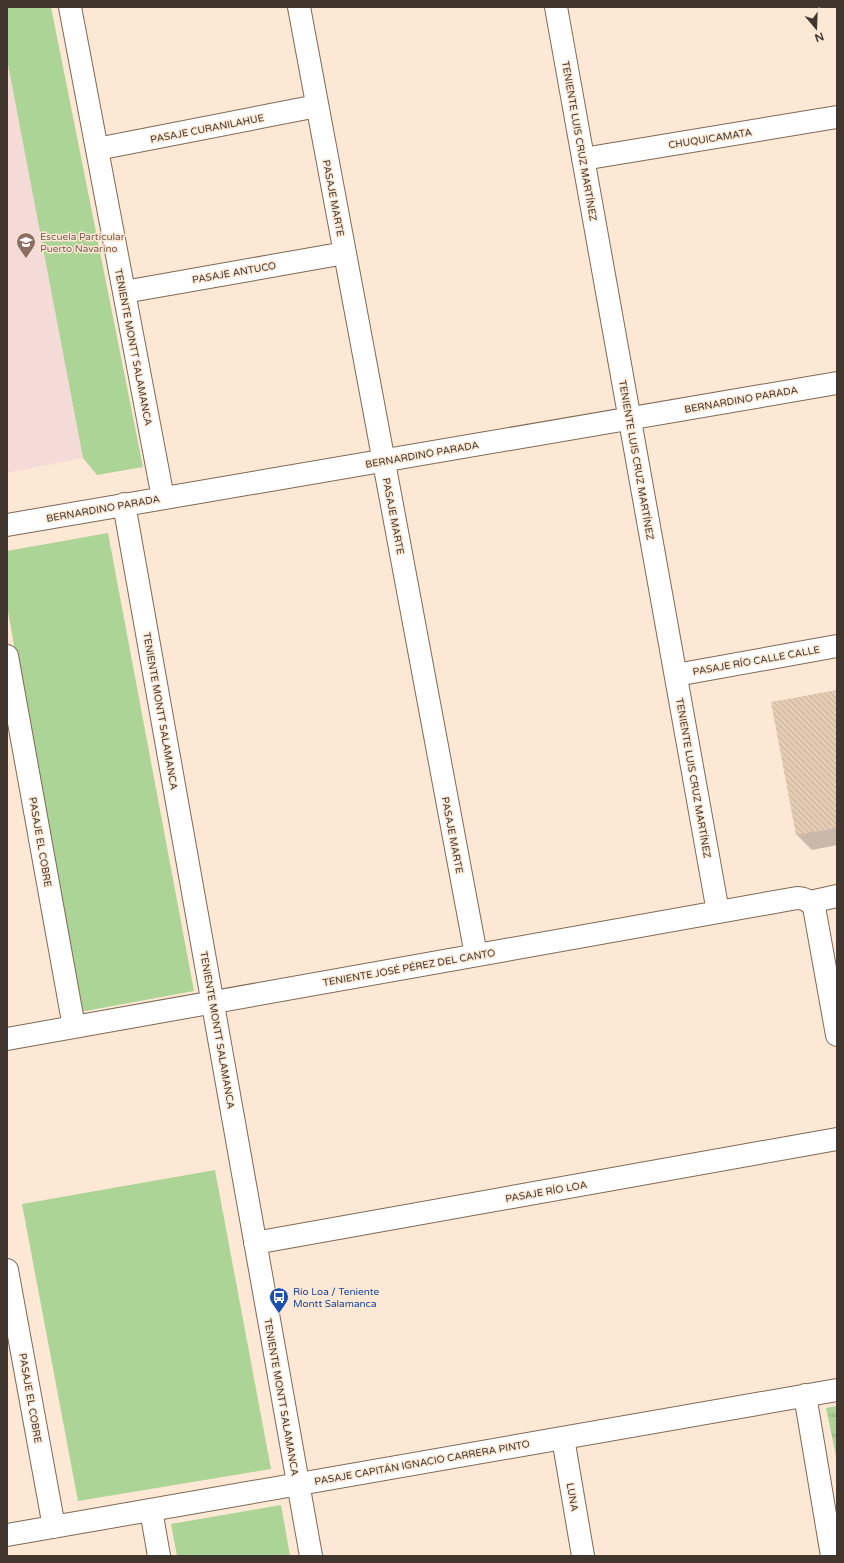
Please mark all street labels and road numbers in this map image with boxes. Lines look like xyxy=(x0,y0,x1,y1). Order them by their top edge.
street label: TENIENTE LUIS CRUZ MARTÍNEZ xyxy=(559,60,599,222)
street label: PASAJE CURANILAHUE xyxy=(149,112,265,146)
street label: CHUQUICAMATA xyxy=(667,126,753,152)
street label: PASAJE MARTE xyxy=(320,159,346,237)
street label: PASAJE ANTUCO xyxy=(191,260,277,286)
street label: TENIENTE MONTT SALAMANCA xyxy=(112,268,154,427)
street label: TENIENTE LUIS CRUZ MARTÍNEZ xyxy=(616,379,656,541)
street label: BERNARDINO PARADA xyxy=(683,384,799,416)
street label: BERNARDINO PARADA xyxy=(364,439,480,471)
street label: PASAJE MARTE xyxy=(380,477,406,555)
street label: BERNARDINO PARADA xyxy=(45,493,161,525)
street label: TENIENTE MONTT SALAMANCA xyxy=(140,632,180,791)
street label: PASAJE RÍO CALLE CALLE xyxy=(692,644,821,678)
street label: TENIENTE LUIS CRUZ MARTÍNEZ xyxy=(673,697,713,859)
street label: PASAJE EL COBRE xyxy=(26,796,54,888)
street label: PASAJE MARTE xyxy=(439,796,465,874)
street label: TENIENTE JOSÉ PÉREZ DEL CANTO xyxy=(322,947,496,989)
street label: TENIENTE MONTT SALAMANCA xyxy=(197,951,237,1110)
street label: PASAJE RÍO LOA xyxy=(504,1179,588,1205)
street label: TENIENTE MONTT SALAMANCA xyxy=(261,1318,301,1477)
street label: PASAJE EL COBRE xyxy=(16,1352,44,1444)
street label: PASAJE CAPITÁN IGNACIO CARRERA PINTO xyxy=(313,1438,531,1488)
street label: LUNA xyxy=(564,1482,580,1512)

